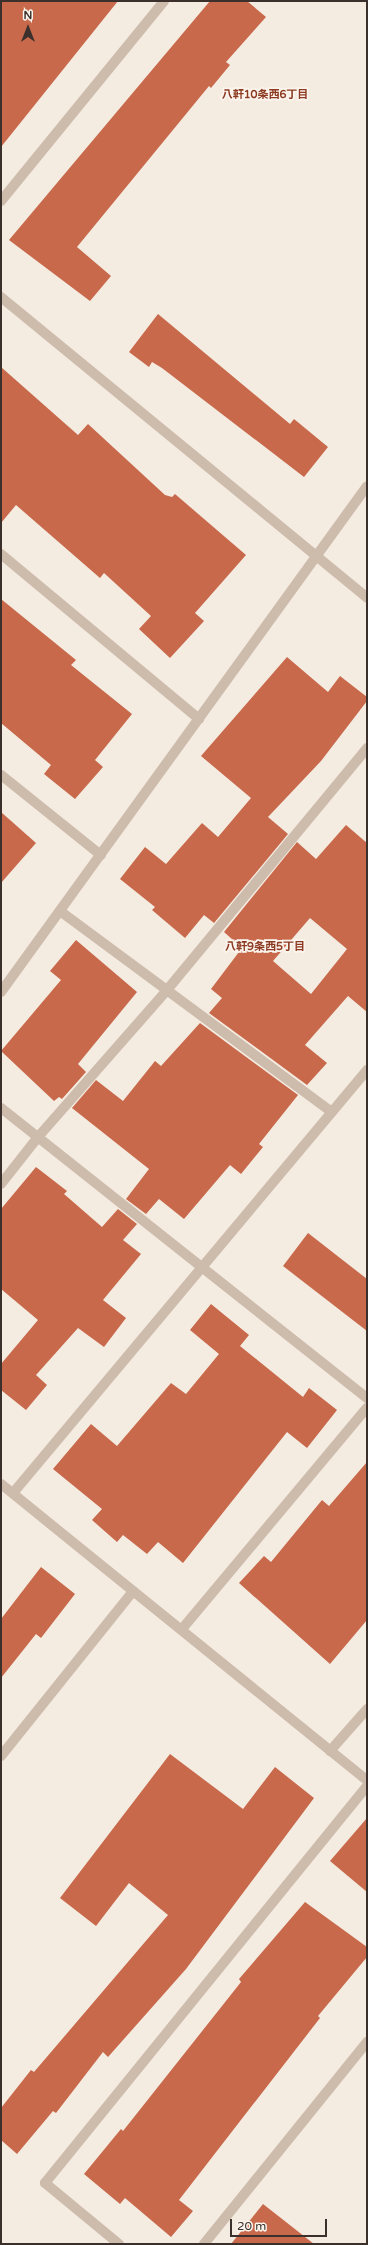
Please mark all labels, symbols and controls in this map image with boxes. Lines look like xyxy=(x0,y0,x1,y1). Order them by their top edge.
north arrow xyxy=(8,8,48,48)
text: N xyxy=(24,9,32,22)
district label: 八軒10条西6丁目 xyxy=(222,88,308,102)
district label: 八軒9条西5丁目 xyxy=(225,940,305,954)
scale bar xyxy=(232,2211,329,2237)
text: 20 m xyxy=(237,2219,266,2233)

